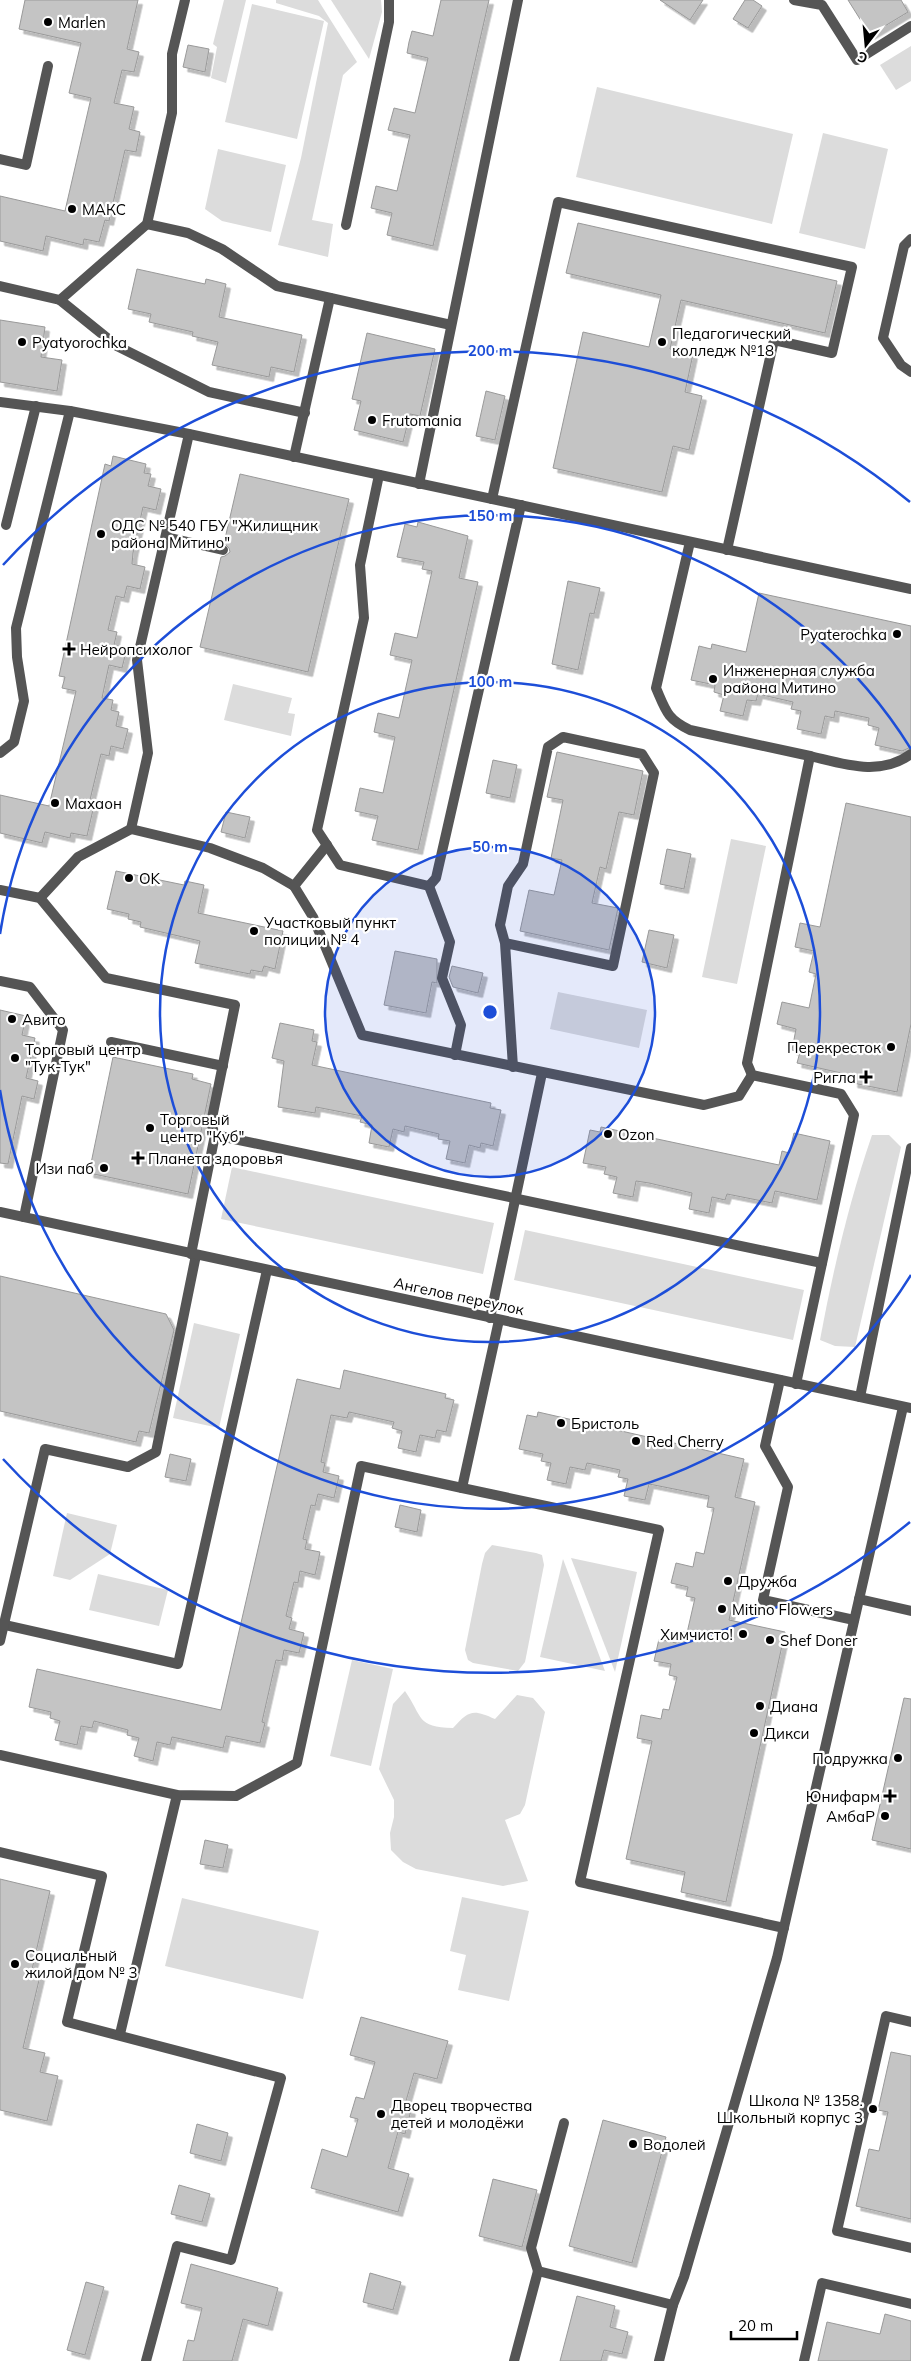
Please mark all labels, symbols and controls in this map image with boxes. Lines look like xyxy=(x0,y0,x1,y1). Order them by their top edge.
place label: Marlen xyxy=(58,13,106,32)
marker: Marlen xyxy=(42,16,54,28)
north arrow xyxy=(841,20,891,70)
text: С xyxy=(855,48,870,67)
place label: МАКС xyxy=(82,200,126,219)
marker: МАКС xyxy=(66,203,78,215)
place label: Педагогический колледж №18 xyxy=(672,324,791,360)
place label: Pyatyorochka xyxy=(32,333,127,352)
marker: Pyatyorochka xyxy=(16,336,28,348)
marker: Педагогический колледж №18 xyxy=(656,336,668,348)
text: 200 m xyxy=(468,341,512,360)
place label: Frutomania xyxy=(382,411,462,430)
marker: Frutomania xyxy=(366,414,378,426)
text: 150 m xyxy=(468,506,512,525)
place label: ОДС № 540 ГБУ "Жилищник района Митино" xyxy=(111,516,319,552)
marker: ОДС № 540 ГБУ "Жилищник района Митино" xyxy=(95,528,107,540)
place label: Pyaterochka xyxy=(800,625,887,644)
marker: Pyaterochka xyxy=(891,628,903,640)
place label: Нейропсихолог xyxy=(80,640,193,659)
marker: Нейропсихолог xyxy=(62,642,76,656)
place label: Инженерная служба района Митино xyxy=(723,661,875,697)
text: 100 m xyxy=(468,672,512,691)
marker: Инженерная служба района Митино xyxy=(707,673,719,685)
place label: Махаон xyxy=(65,794,122,813)
marker: Махаон xyxy=(49,797,61,809)
text: 50 m xyxy=(472,837,508,856)
place label: OK xyxy=(139,869,161,888)
marker: OK xyxy=(123,872,135,884)
place label: Участковый пункт полиции № 4 xyxy=(263,913,396,949)
marker: Участковый пункт полиции № 4 xyxy=(248,925,260,937)
centre of rings xyxy=(481,1003,499,1021)
place label: Авито xyxy=(22,1010,66,1029)
marker: Авито xyxy=(6,1013,18,1025)
place label: Перекресток xyxy=(787,1038,882,1057)
place label: Торговый центр "Тук-Тук" xyxy=(25,1040,141,1076)
marker: Перекресток xyxy=(885,1041,897,1053)
marker: Торговый центр "Тук-Тук" xyxy=(9,1052,21,1064)
place label: Ригла xyxy=(813,1068,856,1087)
marker: Ригла xyxy=(860,1071,872,1083)
place label: Торговый центр "Куб" xyxy=(160,1110,244,1146)
marker: Торговый центр "Куб" xyxy=(144,1122,156,1134)
place label: Ozon xyxy=(618,1125,655,1144)
marker: Ozon xyxy=(602,1128,614,1140)
place label: Планета здоровья xyxy=(148,1149,283,1168)
marker: Планета здоровья xyxy=(132,1152,144,1164)
place label: Изи паб xyxy=(36,1159,94,1178)
marker: Изи паб xyxy=(98,1162,110,1174)
street label: Ангелов переулок xyxy=(392,1273,527,1319)
place label: Бристоль xyxy=(571,1414,639,1433)
marker: Бристоль xyxy=(555,1417,567,1429)
place label: Red Cherry xyxy=(646,1432,724,1451)
marker: Red Cherry xyxy=(630,1435,642,1447)
place label: Дружба xyxy=(738,1572,797,1591)
marker: Дружба xyxy=(722,1575,734,1587)
place label: Mitino Flowers xyxy=(732,1600,833,1619)
marker: Mitino Flowers xyxy=(716,1603,728,1615)
place label: Химчисто! xyxy=(660,1625,733,1644)
marker: Химчисто! xyxy=(737,1628,749,1640)
place label: Shef Doner xyxy=(780,1631,858,1650)
marker: Shef Doner xyxy=(764,1634,776,1646)
place label: Диана xyxy=(770,1697,818,1716)
marker: Диана xyxy=(754,1700,766,1712)
place label: Дикси xyxy=(764,1724,810,1743)
marker: Дикси xyxy=(748,1727,760,1739)
place label: Подружка xyxy=(812,1749,888,1768)
marker: Подружка xyxy=(892,1752,904,1764)
place label: Юнифарм xyxy=(806,1787,880,1806)
marker: Юнифарм xyxy=(884,1790,896,1802)
place label: АмбаР xyxy=(826,1807,875,1826)
marker: АмбаР xyxy=(879,1810,891,1822)
place label: Социальный жилой дом № 3 xyxy=(25,1946,137,1982)
marker: Социальный жилой дом № 3 xyxy=(9,1958,21,1970)
place label: Школа № 1358. Школьный корпус 3 xyxy=(717,2091,863,2127)
place label: Дворец творчества детей и молодёжи xyxy=(391,2096,532,2132)
marker: Школа № 1358. Школьный корпус 3 xyxy=(867,2103,879,2115)
marker: Дворец творчества детей и молодёжи xyxy=(375,2108,387,2120)
place label: Водолей xyxy=(643,2135,706,2154)
marker: Водолей xyxy=(627,2138,639,2150)
scale bar xyxy=(731,2308,797,2340)
text: 20 m xyxy=(738,2316,773,2335)

